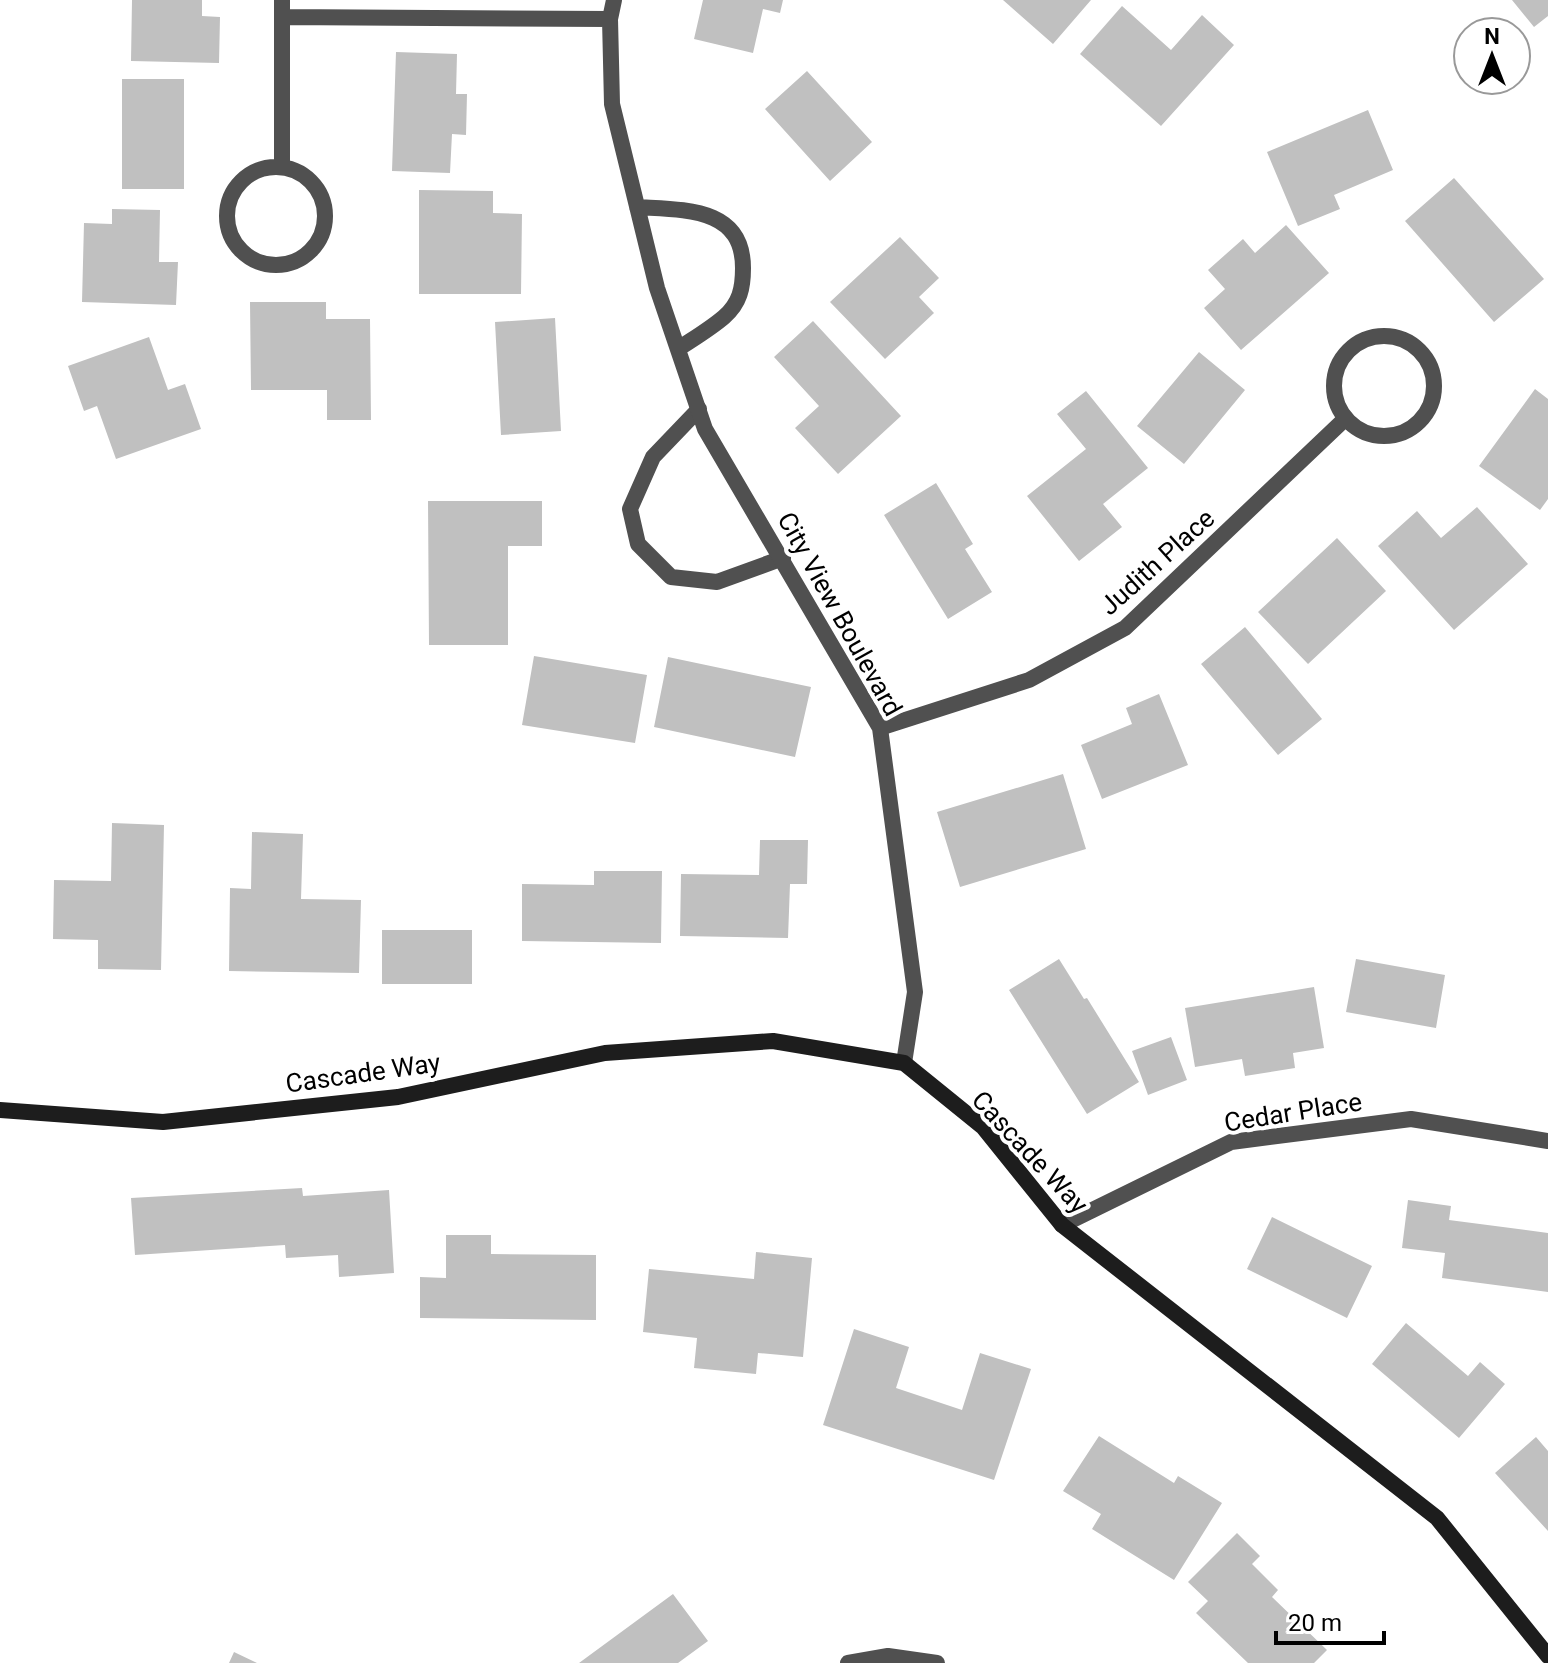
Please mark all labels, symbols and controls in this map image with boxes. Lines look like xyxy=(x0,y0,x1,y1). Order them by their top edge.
north arrow xyxy=(1452,16,1532,96)
text: N xyxy=(1484,24,1500,49)
street label: Judith Place xyxy=(1094,503,1220,621)
street label: City View Boulevard xyxy=(772,507,908,721)
street label: Cascade Way xyxy=(284,1047,442,1099)
street label: Cascade Way xyxy=(966,1085,1094,1219)
street label: Cedar Place xyxy=(1222,1086,1364,1138)
scale bar xyxy=(1276,1595,1384,1645)
text: 20 m xyxy=(1288,1609,1342,1637)

